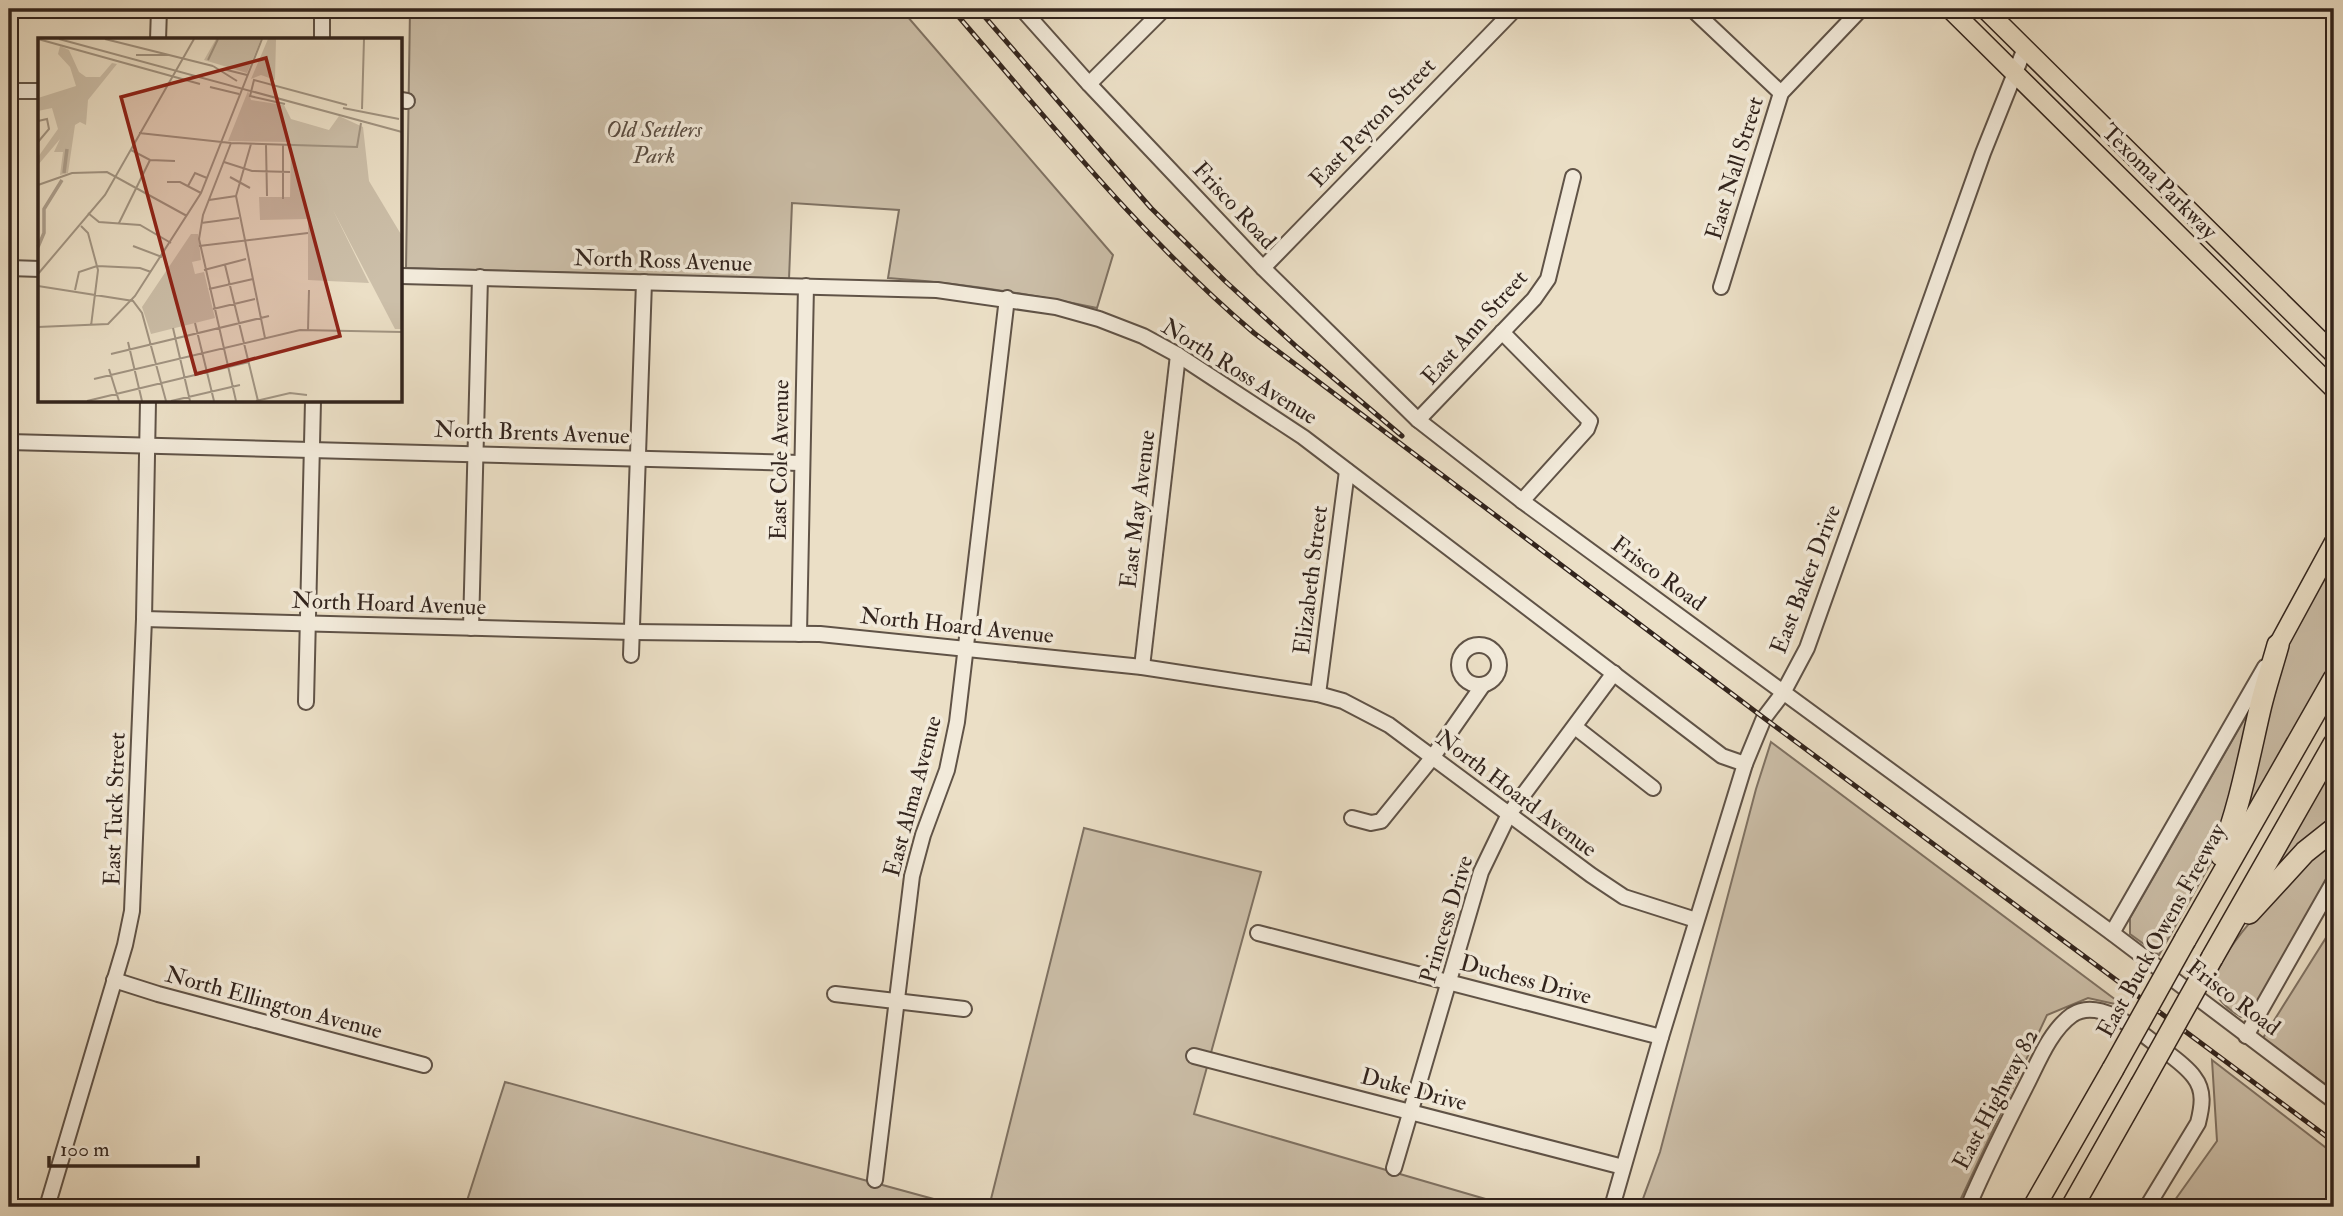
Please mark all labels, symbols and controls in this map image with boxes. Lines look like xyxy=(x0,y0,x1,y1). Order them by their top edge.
inset map xyxy=(38,38,402,402)
street label: East Peyton Street xyxy=(1303,51,1442,193)
street label: East Nall Street xyxy=(1699,93,1770,243)
park label: Old Settlers Park xyxy=(606,115,703,170)
street label: Texoma Parkway xyxy=(2096,117,2224,246)
street label: Frisco Road xyxy=(1187,155,1283,255)
street label: North Ross Avenue xyxy=(573,243,753,278)
street label: East Ann Street xyxy=(1415,264,1534,391)
street label: North Ross Avenue xyxy=(1156,312,1323,431)
street label: East Cole Avenue xyxy=(764,379,795,541)
street label: North Brents Avenue xyxy=(434,415,631,450)
street label: East May Avenue xyxy=(1113,428,1162,590)
street label: East Baker Drive xyxy=(1764,500,1847,658)
street label: Elizabeth Street xyxy=(1287,504,1334,656)
street label: Frisco Road xyxy=(1606,529,1712,617)
street label: North Hoard Avenue xyxy=(291,586,487,621)
street label: North Hoard Avenue xyxy=(859,601,1055,650)
street label: East Alma Avenue xyxy=(877,712,948,880)
street label: North Hoard Avenue xyxy=(1430,723,1603,864)
street label: East Tuck Street xyxy=(97,732,132,886)
street label: East Buck Owens Freeway xyxy=(2091,817,2233,1042)
street label: Princess Drive xyxy=(1413,851,1480,986)
street label: Duchess Drive xyxy=(1457,948,1595,1011)
street label: Frisco Road xyxy=(2181,953,2286,1042)
street label: North Ellington Avenue xyxy=(162,960,386,1046)
street label: East Highway 82 xyxy=(1946,1024,2045,1174)
street label: Duke Drive xyxy=(1358,1061,1470,1118)
scale bar xyxy=(49,1125,198,1169)
text: 100 m xyxy=(60,1136,110,1163)

